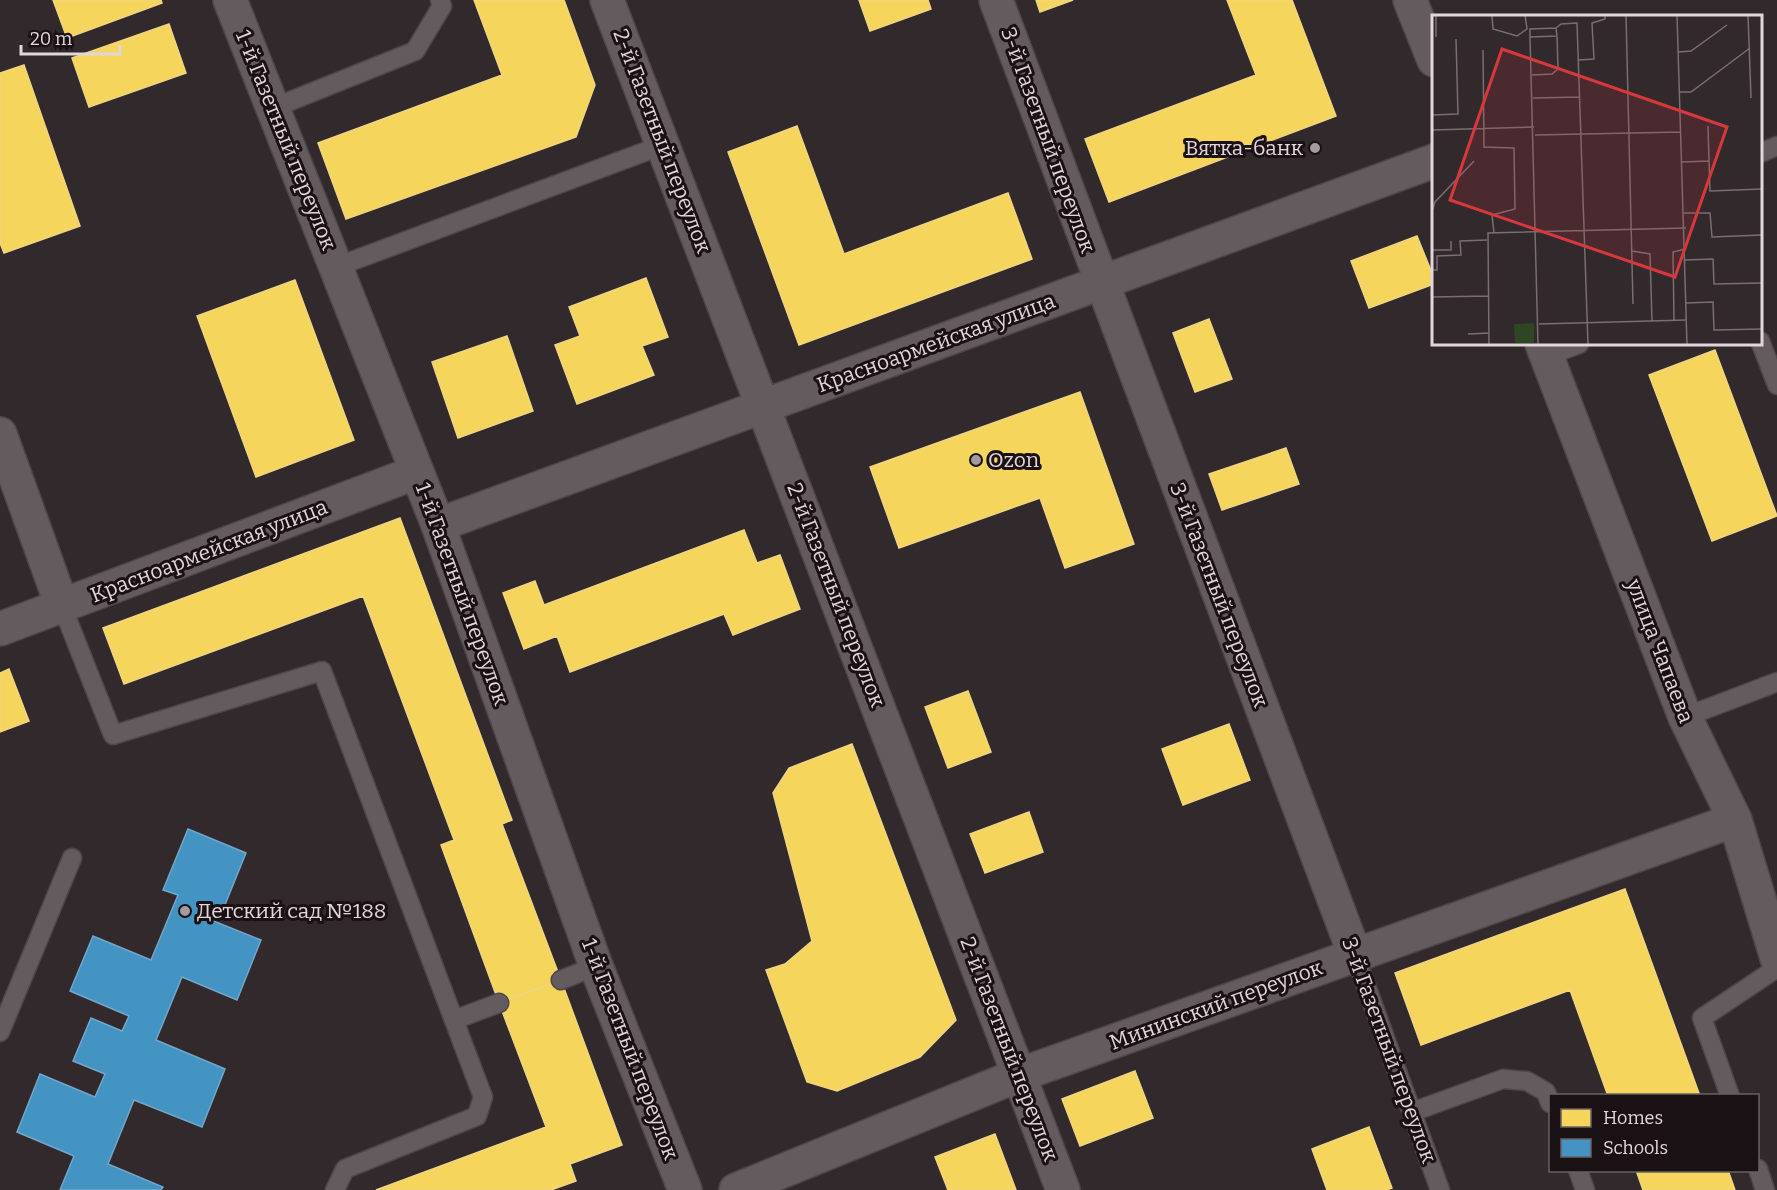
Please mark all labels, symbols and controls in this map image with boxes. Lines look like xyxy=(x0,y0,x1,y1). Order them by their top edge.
inset map xyxy=(1432,15,1762,345)
scale bar xyxy=(21,18,120,56)
street label: 3-й Газетный переулок xyxy=(995,24,1101,257)
street label: 2-й Газетный переулок xyxy=(607,25,717,257)
street label: 1-й Газетный переулок xyxy=(230,26,342,254)
text: 20 m xyxy=(30,28,72,50)
place label: Вятка-банк xyxy=(1185,135,1304,161)
marker: Вятка-банк xyxy=(1308,141,1322,155)
street label: Красноармейская улица xyxy=(813,288,1059,398)
place label: Ozon xyxy=(988,447,1039,473)
marker: Ozon xyxy=(969,453,983,467)
street label: 1-й Газетный переулок xyxy=(410,479,515,709)
street label: 2-й Газетный переулок xyxy=(781,479,891,711)
street label: 3-й Газетный переулок xyxy=(1164,479,1274,711)
street label: Красноармейская улица xyxy=(87,494,332,608)
street label: улица Чапаева xyxy=(1620,574,1700,727)
place label: Детский сад №188 xyxy=(197,898,386,924)
marker: Детский сад №188 xyxy=(178,904,192,918)
street label: 2-й Газетный переулок xyxy=(954,933,1064,1165)
street label: 3-й Газетный переулок xyxy=(1336,934,1442,1167)
street label: 1-й Газетный переулок xyxy=(576,935,684,1164)
street label: Мининский переулок xyxy=(1106,954,1327,1056)
legend xyxy=(1549,1094,1759,1172)
text: Homes xyxy=(1603,1107,1663,1129)
text: Schools xyxy=(1603,1137,1668,1159)

